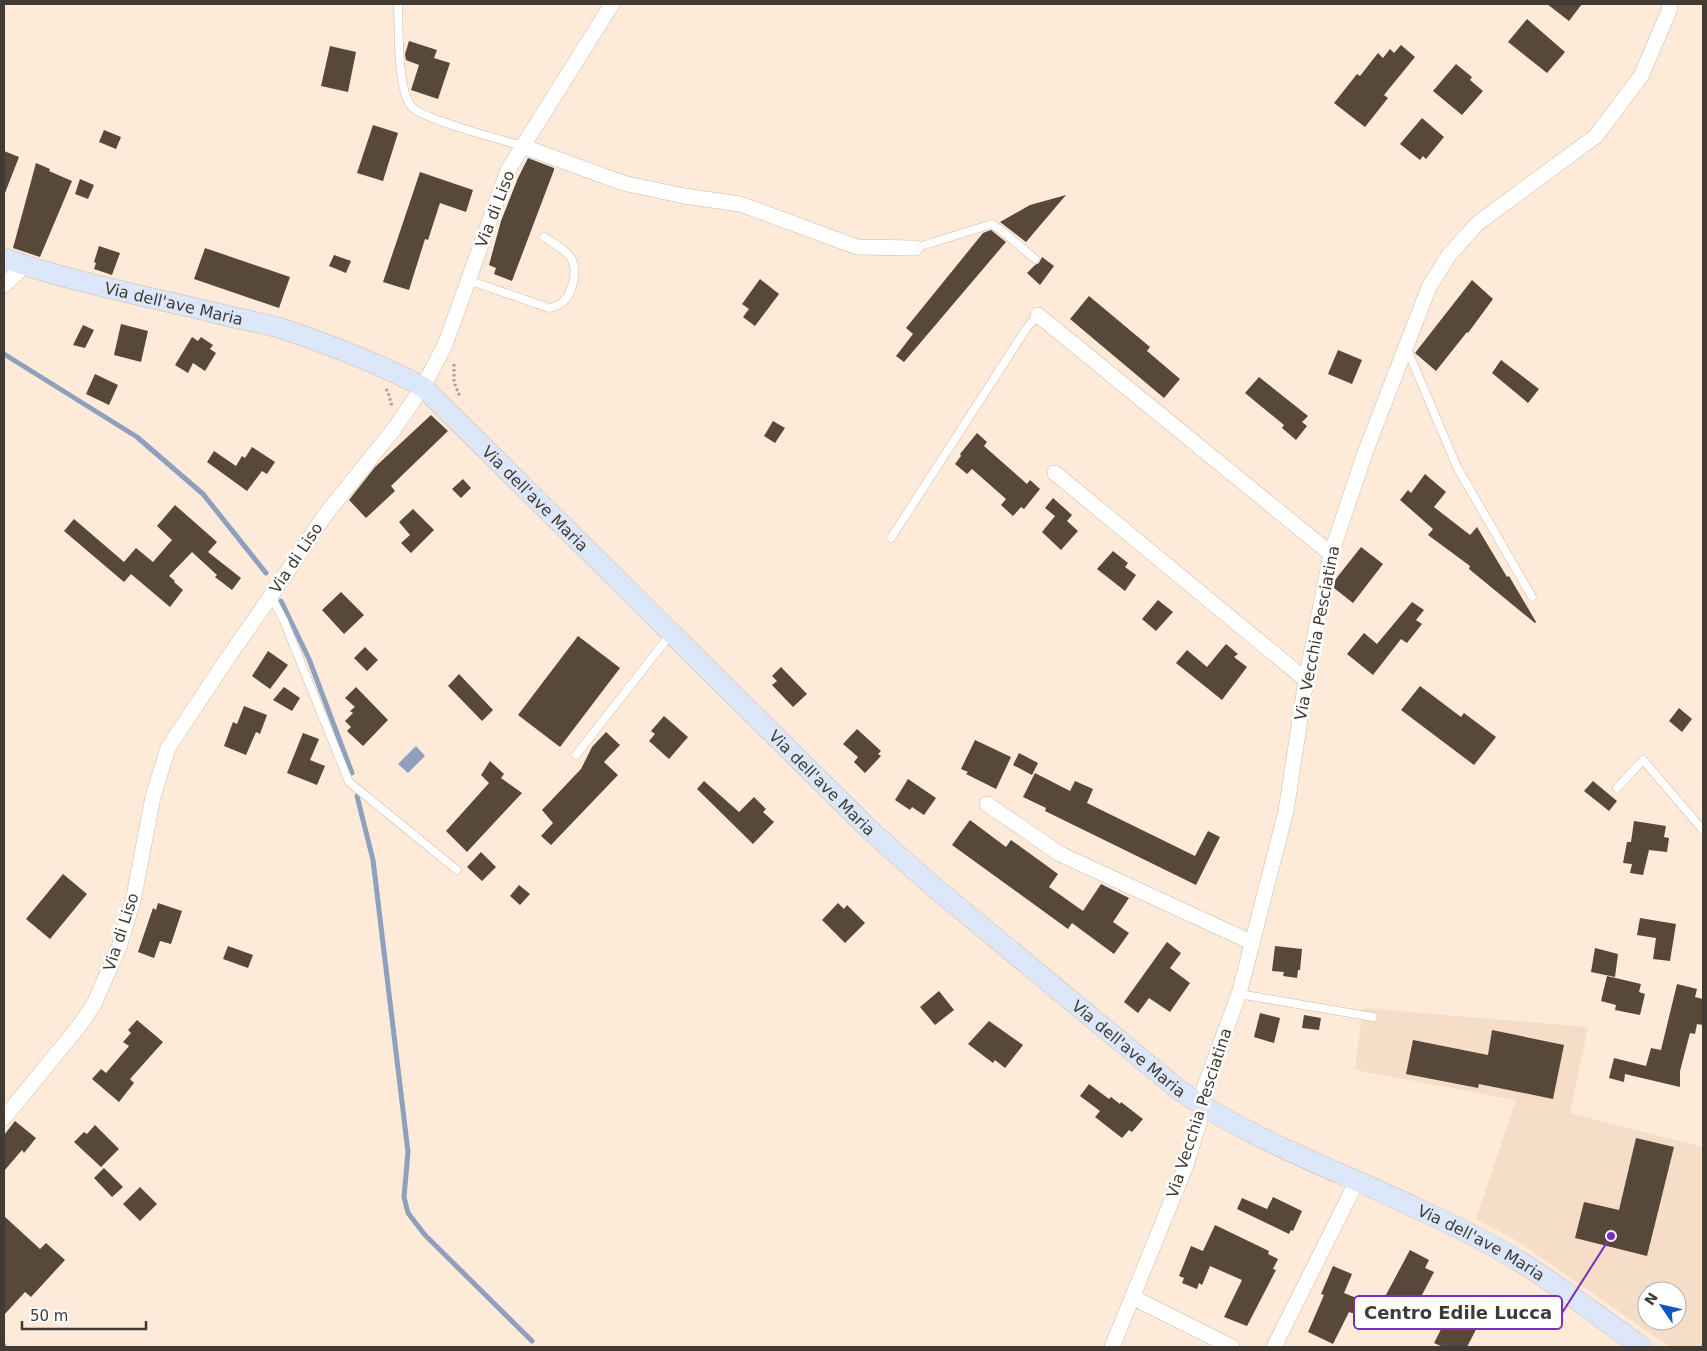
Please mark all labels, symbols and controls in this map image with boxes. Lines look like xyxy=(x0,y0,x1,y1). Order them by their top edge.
street label: Via di Liso xyxy=(472,168,518,250)
street label: Via dell'ave Maria xyxy=(103,278,245,329)
street label: Via dell'ave Maria xyxy=(478,442,593,555)
street label: Via di Liso xyxy=(265,519,327,597)
street label: Via Vecchia Pesciatina xyxy=(1291,544,1343,722)
street label: Via dell'ave Maria xyxy=(765,726,879,839)
street label: Via di Liso xyxy=(99,890,143,974)
street label: Via dell'ave Maria xyxy=(1068,996,1189,1101)
street label: Via Vecchia Pesciatina xyxy=(1163,1026,1235,1200)
street label: Via dell'ave Maria xyxy=(1415,1201,1549,1285)
north arrow xyxy=(1637,1281,1687,1331)
text: N xyxy=(1641,1289,1661,1308)
callout: Centro Edile Lucca xyxy=(1354,1296,1562,1329)
scale bar xyxy=(22,1298,146,1330)
text: Centro Edile Lucca xyxy=(1364,1302,1552,1323)
text: 50 m xyxy=(30,1307,68,1325)

